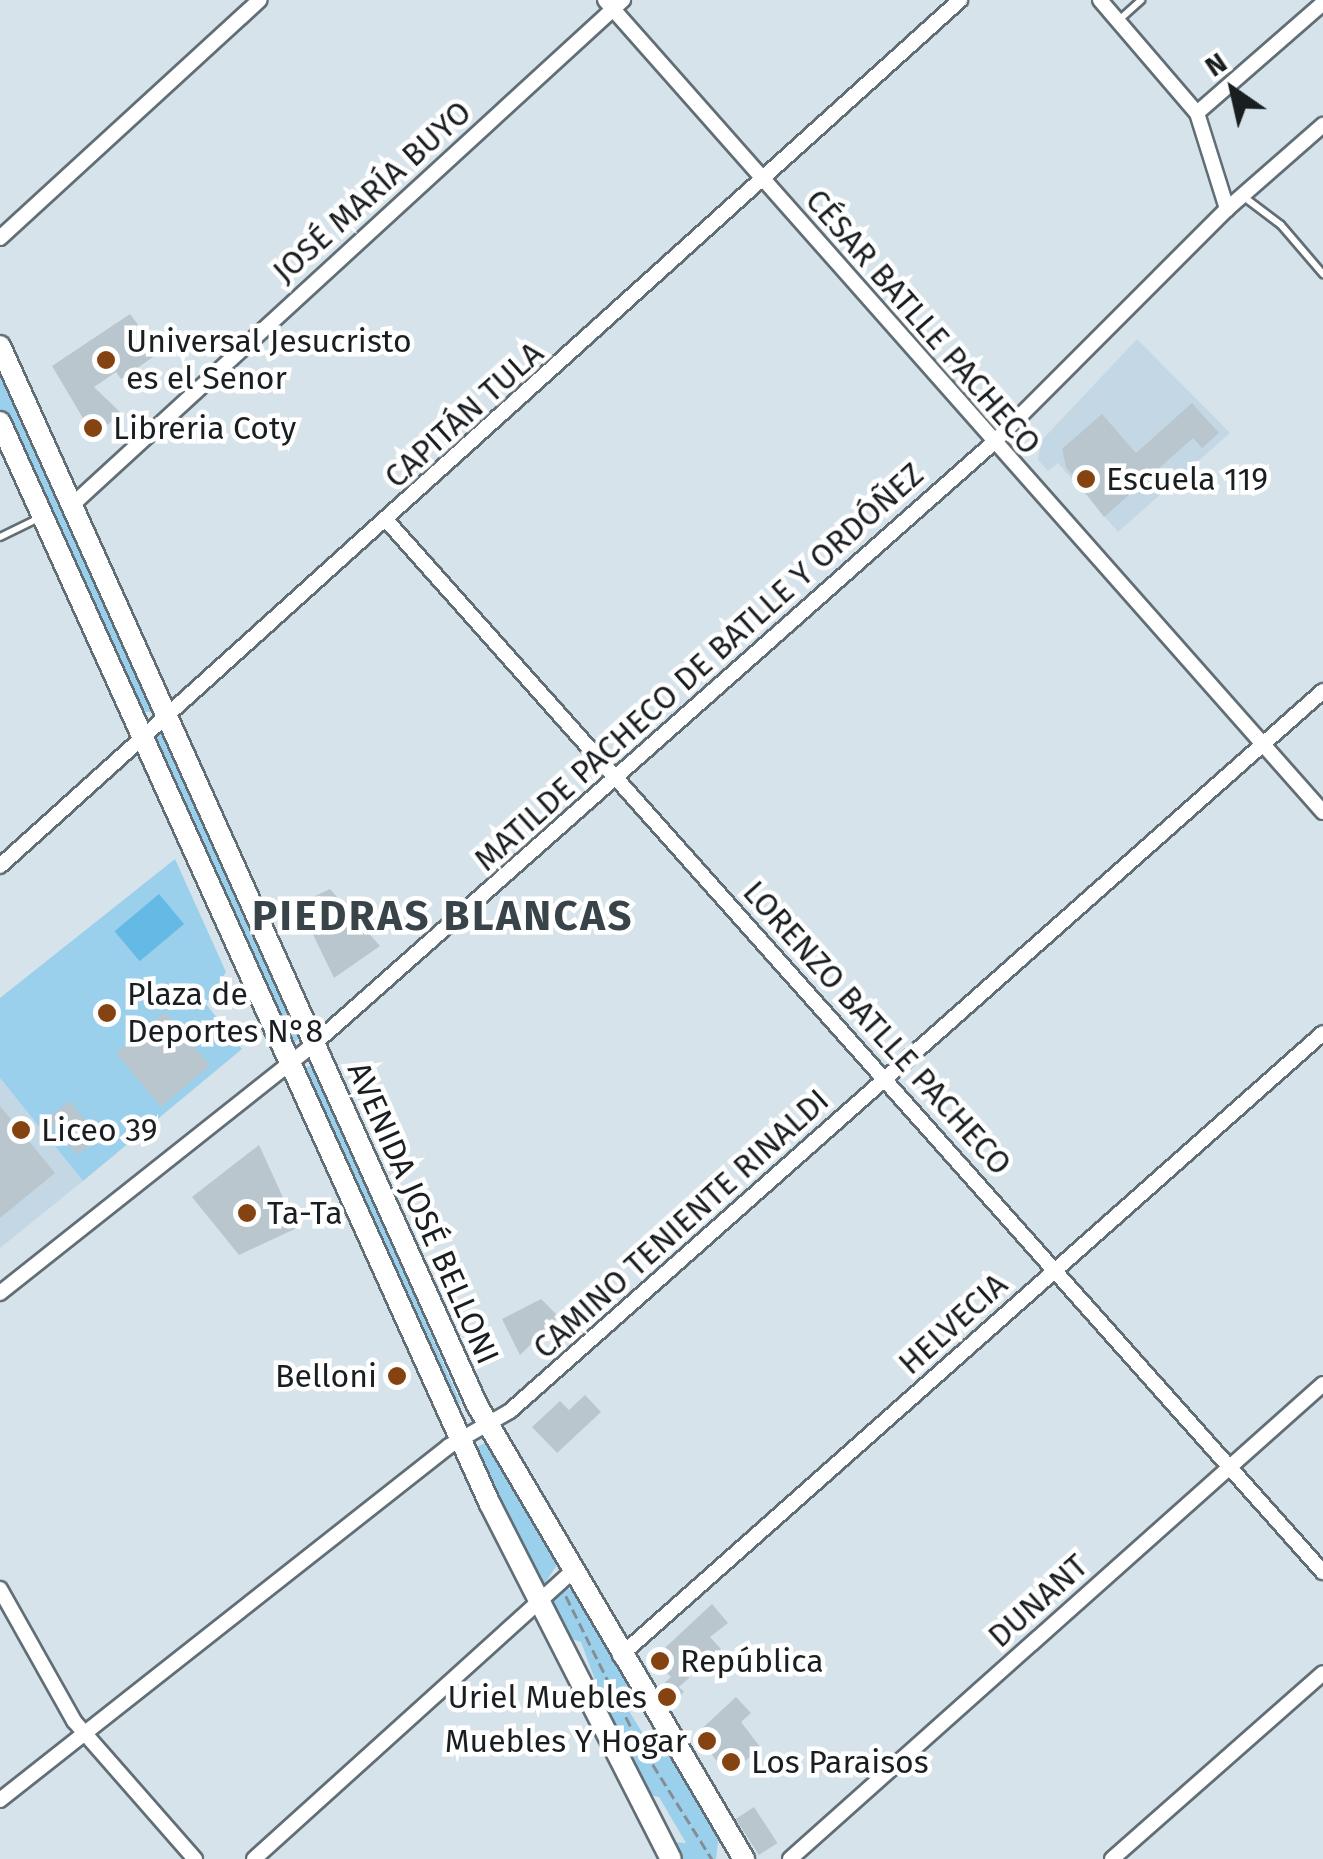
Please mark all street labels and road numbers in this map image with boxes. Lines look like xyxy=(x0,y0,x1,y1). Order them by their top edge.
street label: JOSÉ MARÍA BUYO xyxy=(265,93,479,291)
street label: CÉSAR BATLLE PACHECO xyxy=(797,182,1049,462)
street label: CAPITÁN TULA xyxy=(377,334,551,496)
street label: MATILDE PACHECO DE BATLLE Y ORDÓÑEZ xyxy=(467,455,931,879)
street label: LORENZO BATLLE PACHECO xyxy=(735,873,1019,1183)
street label: AVENIDA JOSÉ BELLONI xyxy=(339,1056,507,1370)
street label: CAMINO TENIENTE RINALDI xyxy=(525,1081,837,1367)
street label: HELVECIA xyxy=(891,1265,1015,1383)
street label: DUNANT xyxy=(980,1546,1096,1656)

